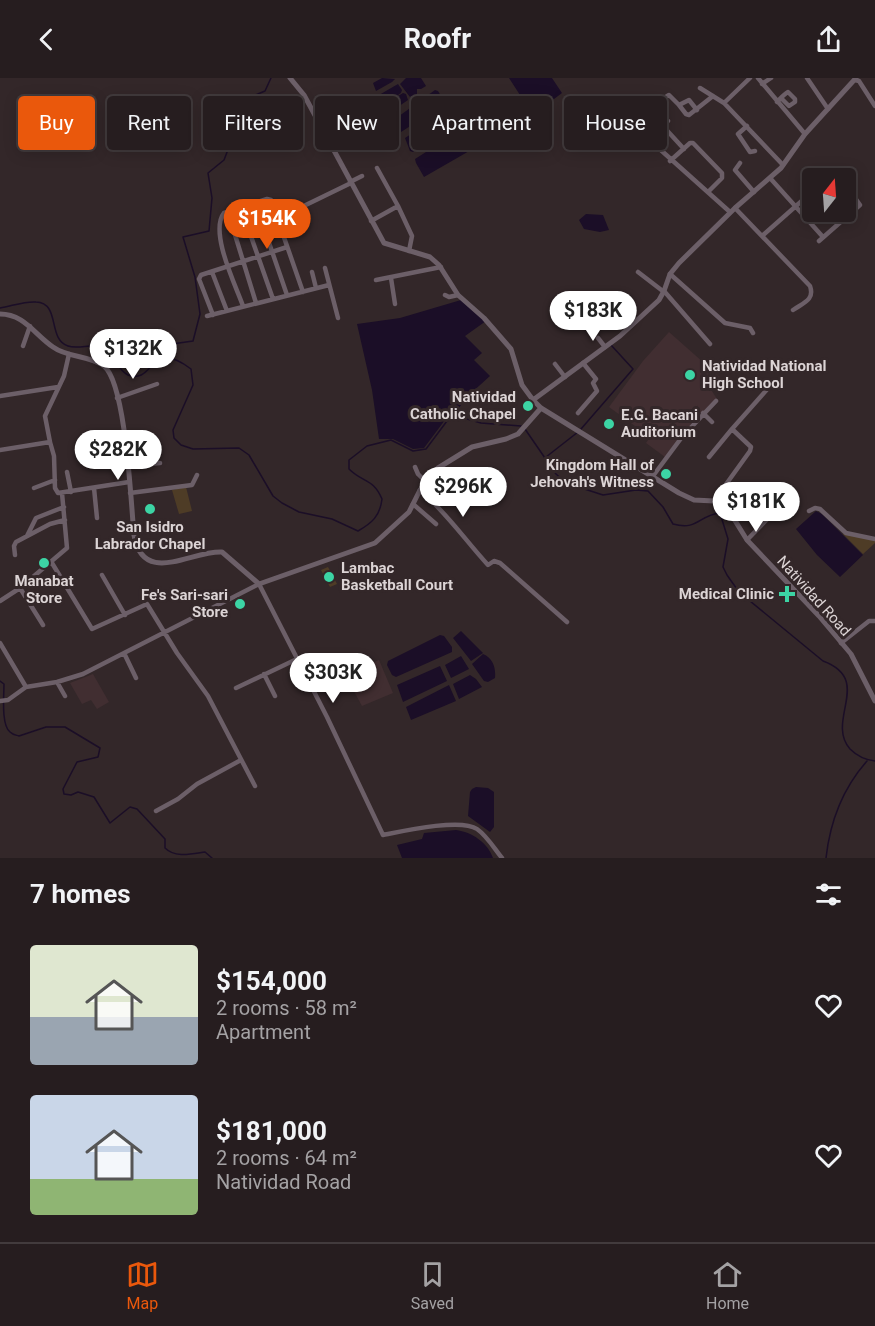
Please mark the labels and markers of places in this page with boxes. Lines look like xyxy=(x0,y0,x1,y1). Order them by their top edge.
pin: $154K xyxy=(225,199,309,250)
pin: $183K xyxy=(551,291,635,342)
pin: $132K xyxy=(91,329,175,380)
place label: Natividad National High School xyxy=(702,357,826,392)
marker: Natividad National High School xyxy=(683,368,697,382)
place label: Natividad Catholic Chapel xyxy=(410,388,516,423)
marker: Natividad Catholic Chapel xyxy=(521,399,535,413)
place label: E.G. Bacani Auditorium xyxy=(621,406,698,441)
marker: E.G. Bacani Auditorium xyxy=(602,417,616,431)
pin: $282K xyxy=(76,430,160,481)
place label: Kingdom Hall of Jehovah's Witness xyxy=(530,456,655,491)
pin: $296K xyxy=(421,467,505,518)
marker: Kingdom Hall of Jehovah's Witness xyxy=(659,467,673,481)
pin: $181K xyxy=(714,482,798,533)
marker: San Isidro Labrador Chapel xyxy=(143,502,157,516)
place label: San Isidro Labrador Chapel xyxy=(95,518,205,553)
marker: Manabat Store xyxy=(37,556,51,570)
place label: Lambac Basketball Court xyxy=(341,559,453,594)
marker: Lambac Basketball Court xyxy=(322,570,336,584)
place label: Manabat Store xyxy=(14,572,74,607)
place label: Medical Clinic xyxy=(679,585,774,603)
marker: Medical Clinic xyxy=(778,585,796,603)
place label: Fe's Sari-sari Store xyxy=(141,586,228,621)
marker: Fe's Sari-sari Store xyxy=(233,597,247,611)
pin: $303K xyxy=(291,653,375,704)

